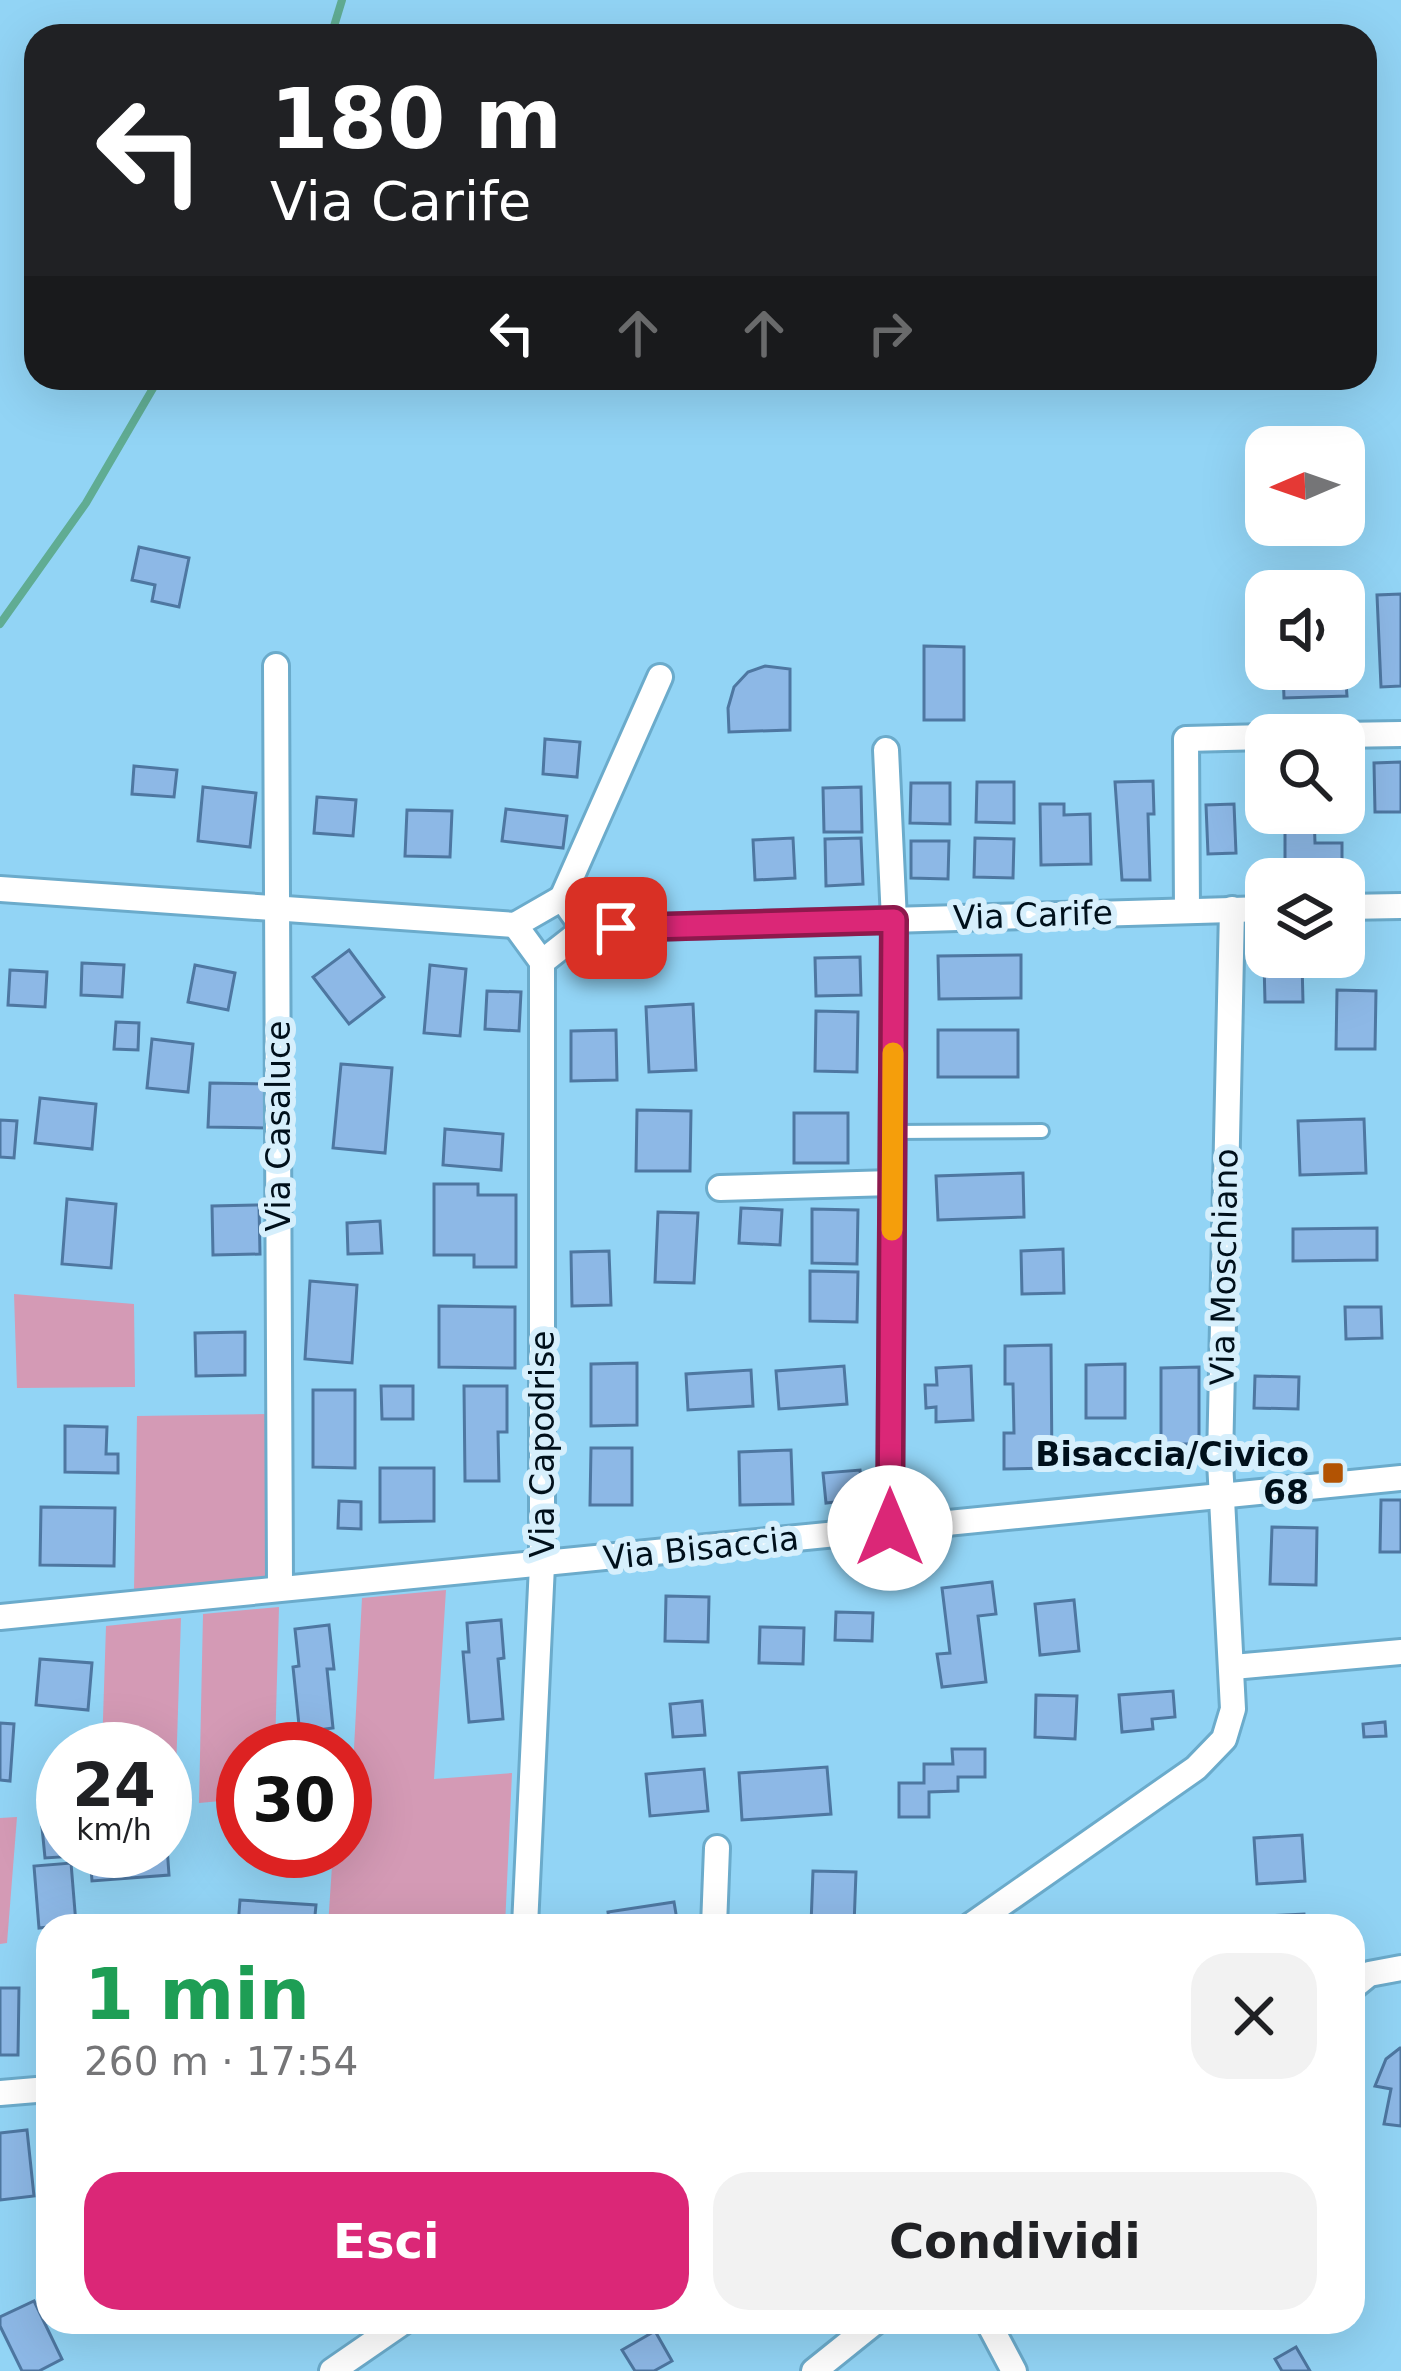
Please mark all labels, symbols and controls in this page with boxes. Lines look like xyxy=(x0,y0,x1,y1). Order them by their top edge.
text: 180 m xyxy=(270,70,562,168)
icon: left xyxy=(72,72,228,228)
text: Via Carife xyxy=(270,170,531,233)
icon: left xyxy=(479,300,545,366)
icon: ahead xyxy=(605,300,671,366)
icon: ahead xyxy=(731,300,797,366)
icon: right xyxy=(857,300,923,366)
north arrow xyxy=(1245,426,1365,546)
map controls xyxy=(1245,426,1365,978)
button: sound xyxy=(1245,570,1365,690)
button: search xyxy=(1245,714,1365,834)
button: layers xyxy=(1245,858,1365,978)
pin xyxy=(565,877,667,979)
street label: Via Carife xyxy=(953,893,1113,937)
icon: arrive xyxy=(583,895,649,961)
street label: Via Casaluce xyxy=(259,1021,298,1231)
street label: Via Moschiano xyxy=(1202,1148,1246,1386)
street label: Via Capodrise xyxy=(523,1330,562,1558)
place label: Bisaccia/Civico 68 xyxy=(1035,1435,1309,1512)
marker: Bisaccia/Civico 68 xyxy=(1320,1460,1346,1486)
position arrow xyxy=(827,1465,953,1591)
street label: Via Bisaccia xyxy=(601,1518,801,1578)
speed limit sign: 30 xyxy=(216,1722,372,1878)
text: 24 xyxy=(72,1750,156,1820)
text: km/h xyxy=(76,1812,152,1847)
text: 1 min xyxy=(84,1952,310,2036)
button: close xyxy=(1191,1953,1317,2079)
text: 260 m · 17:54 xyxy=(84,2039,358,2084)
button: Esci xyxy=(84,2172,689,2310)
button: Condividi xyxy=(713,2172,1317,2310)

